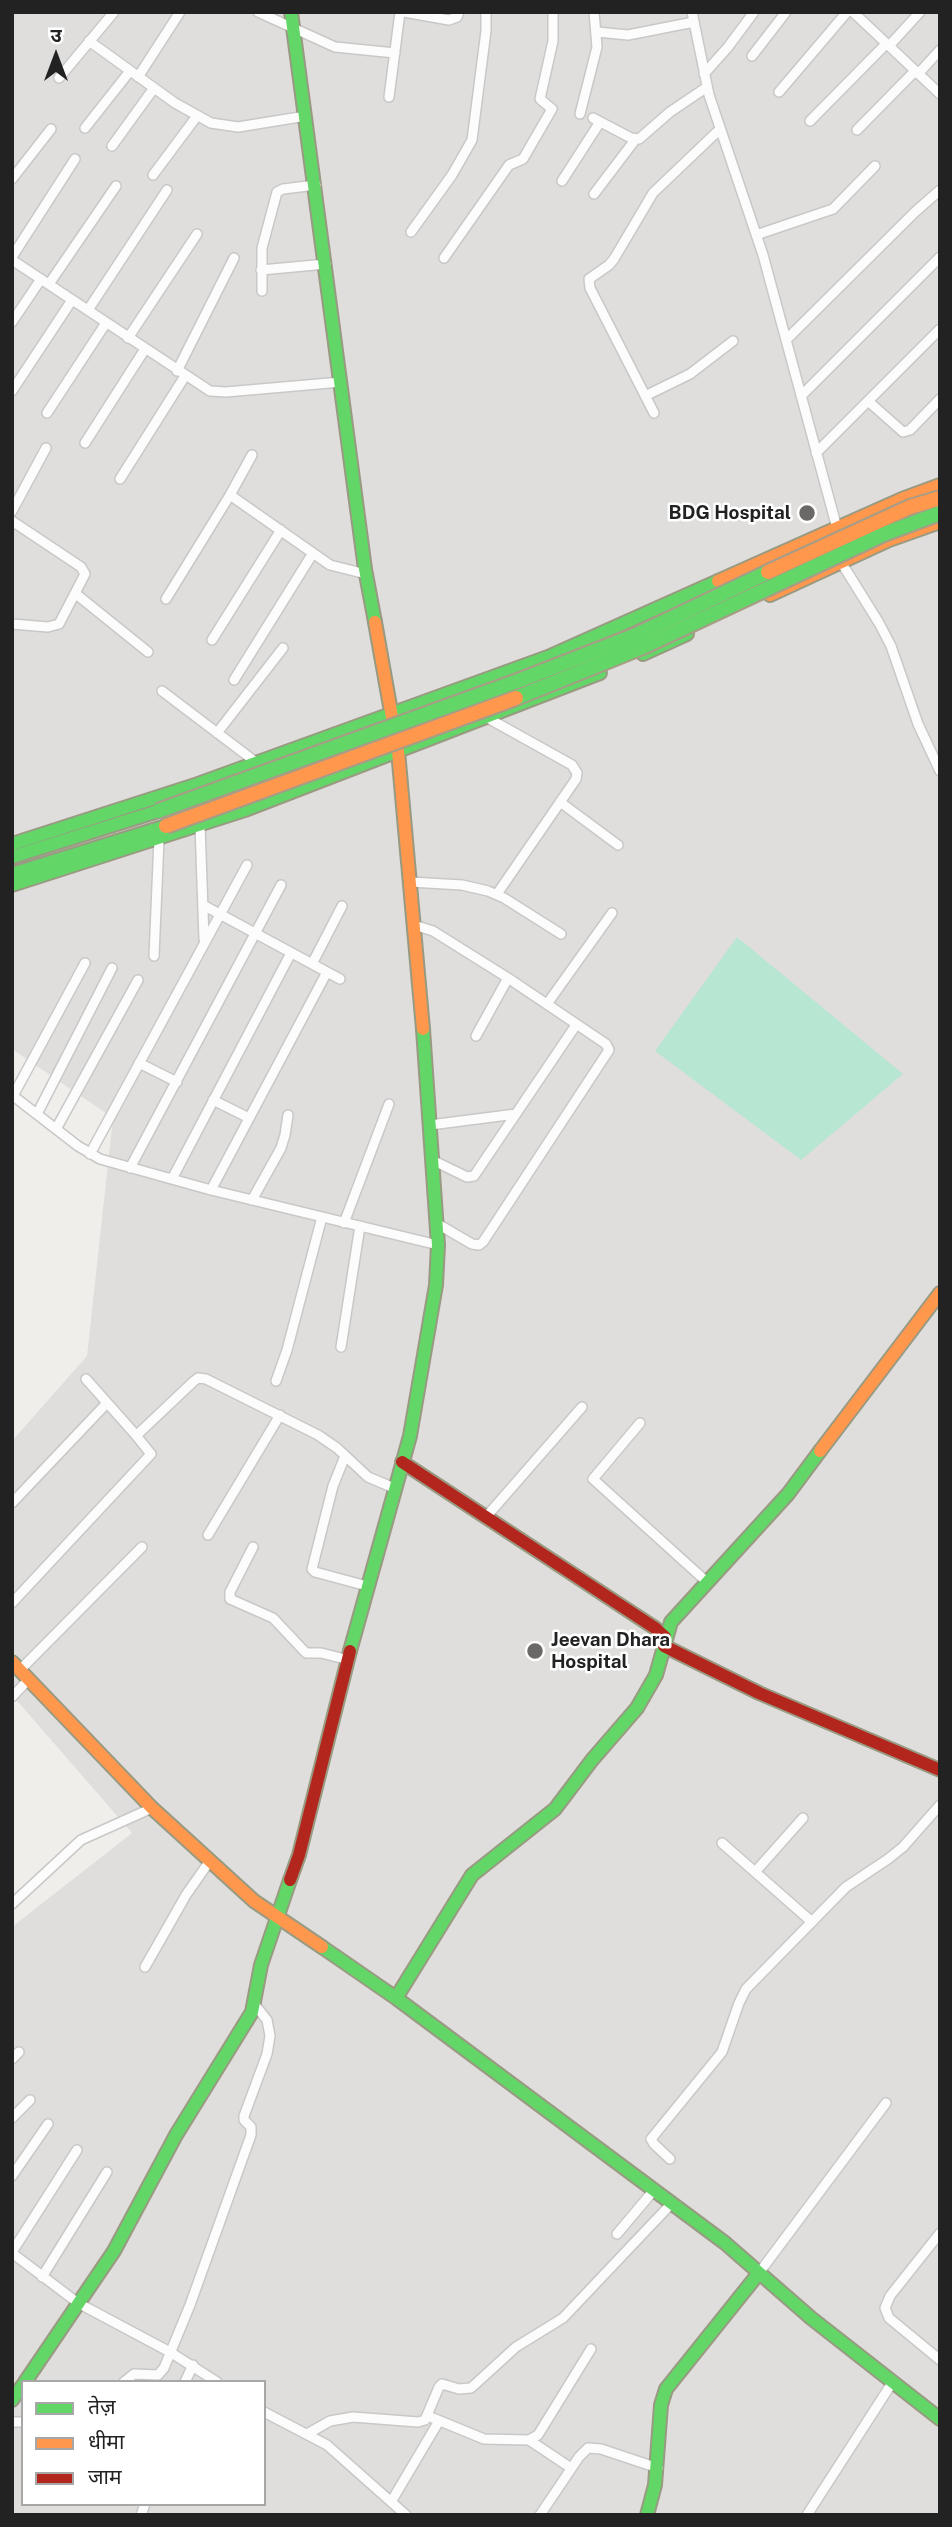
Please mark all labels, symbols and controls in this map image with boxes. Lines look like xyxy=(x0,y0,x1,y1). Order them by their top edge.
north arrow xyxy=(21,21,91,91)
text: उ xyxy=(50,24,62,46)
place label: BDG Hospital xyxy=(669,502,791,524)
marker: BDG Hospital xyxy=(797,503,817,523)
place label: Jeevan Dhara Hospital xyxy=(551,1629,670,1673)
marker: Jeevan Dhara Hospital xyxy=(525,1641,545,1661)
legend xyxy=(21,2380,266,2506)
text: तेज़ xyxy=(88,2394,116,2419)
text: धीमा xyxy=(88,2429,124,2454)
text: जाम xyxy=(88,2464,122,2489)

